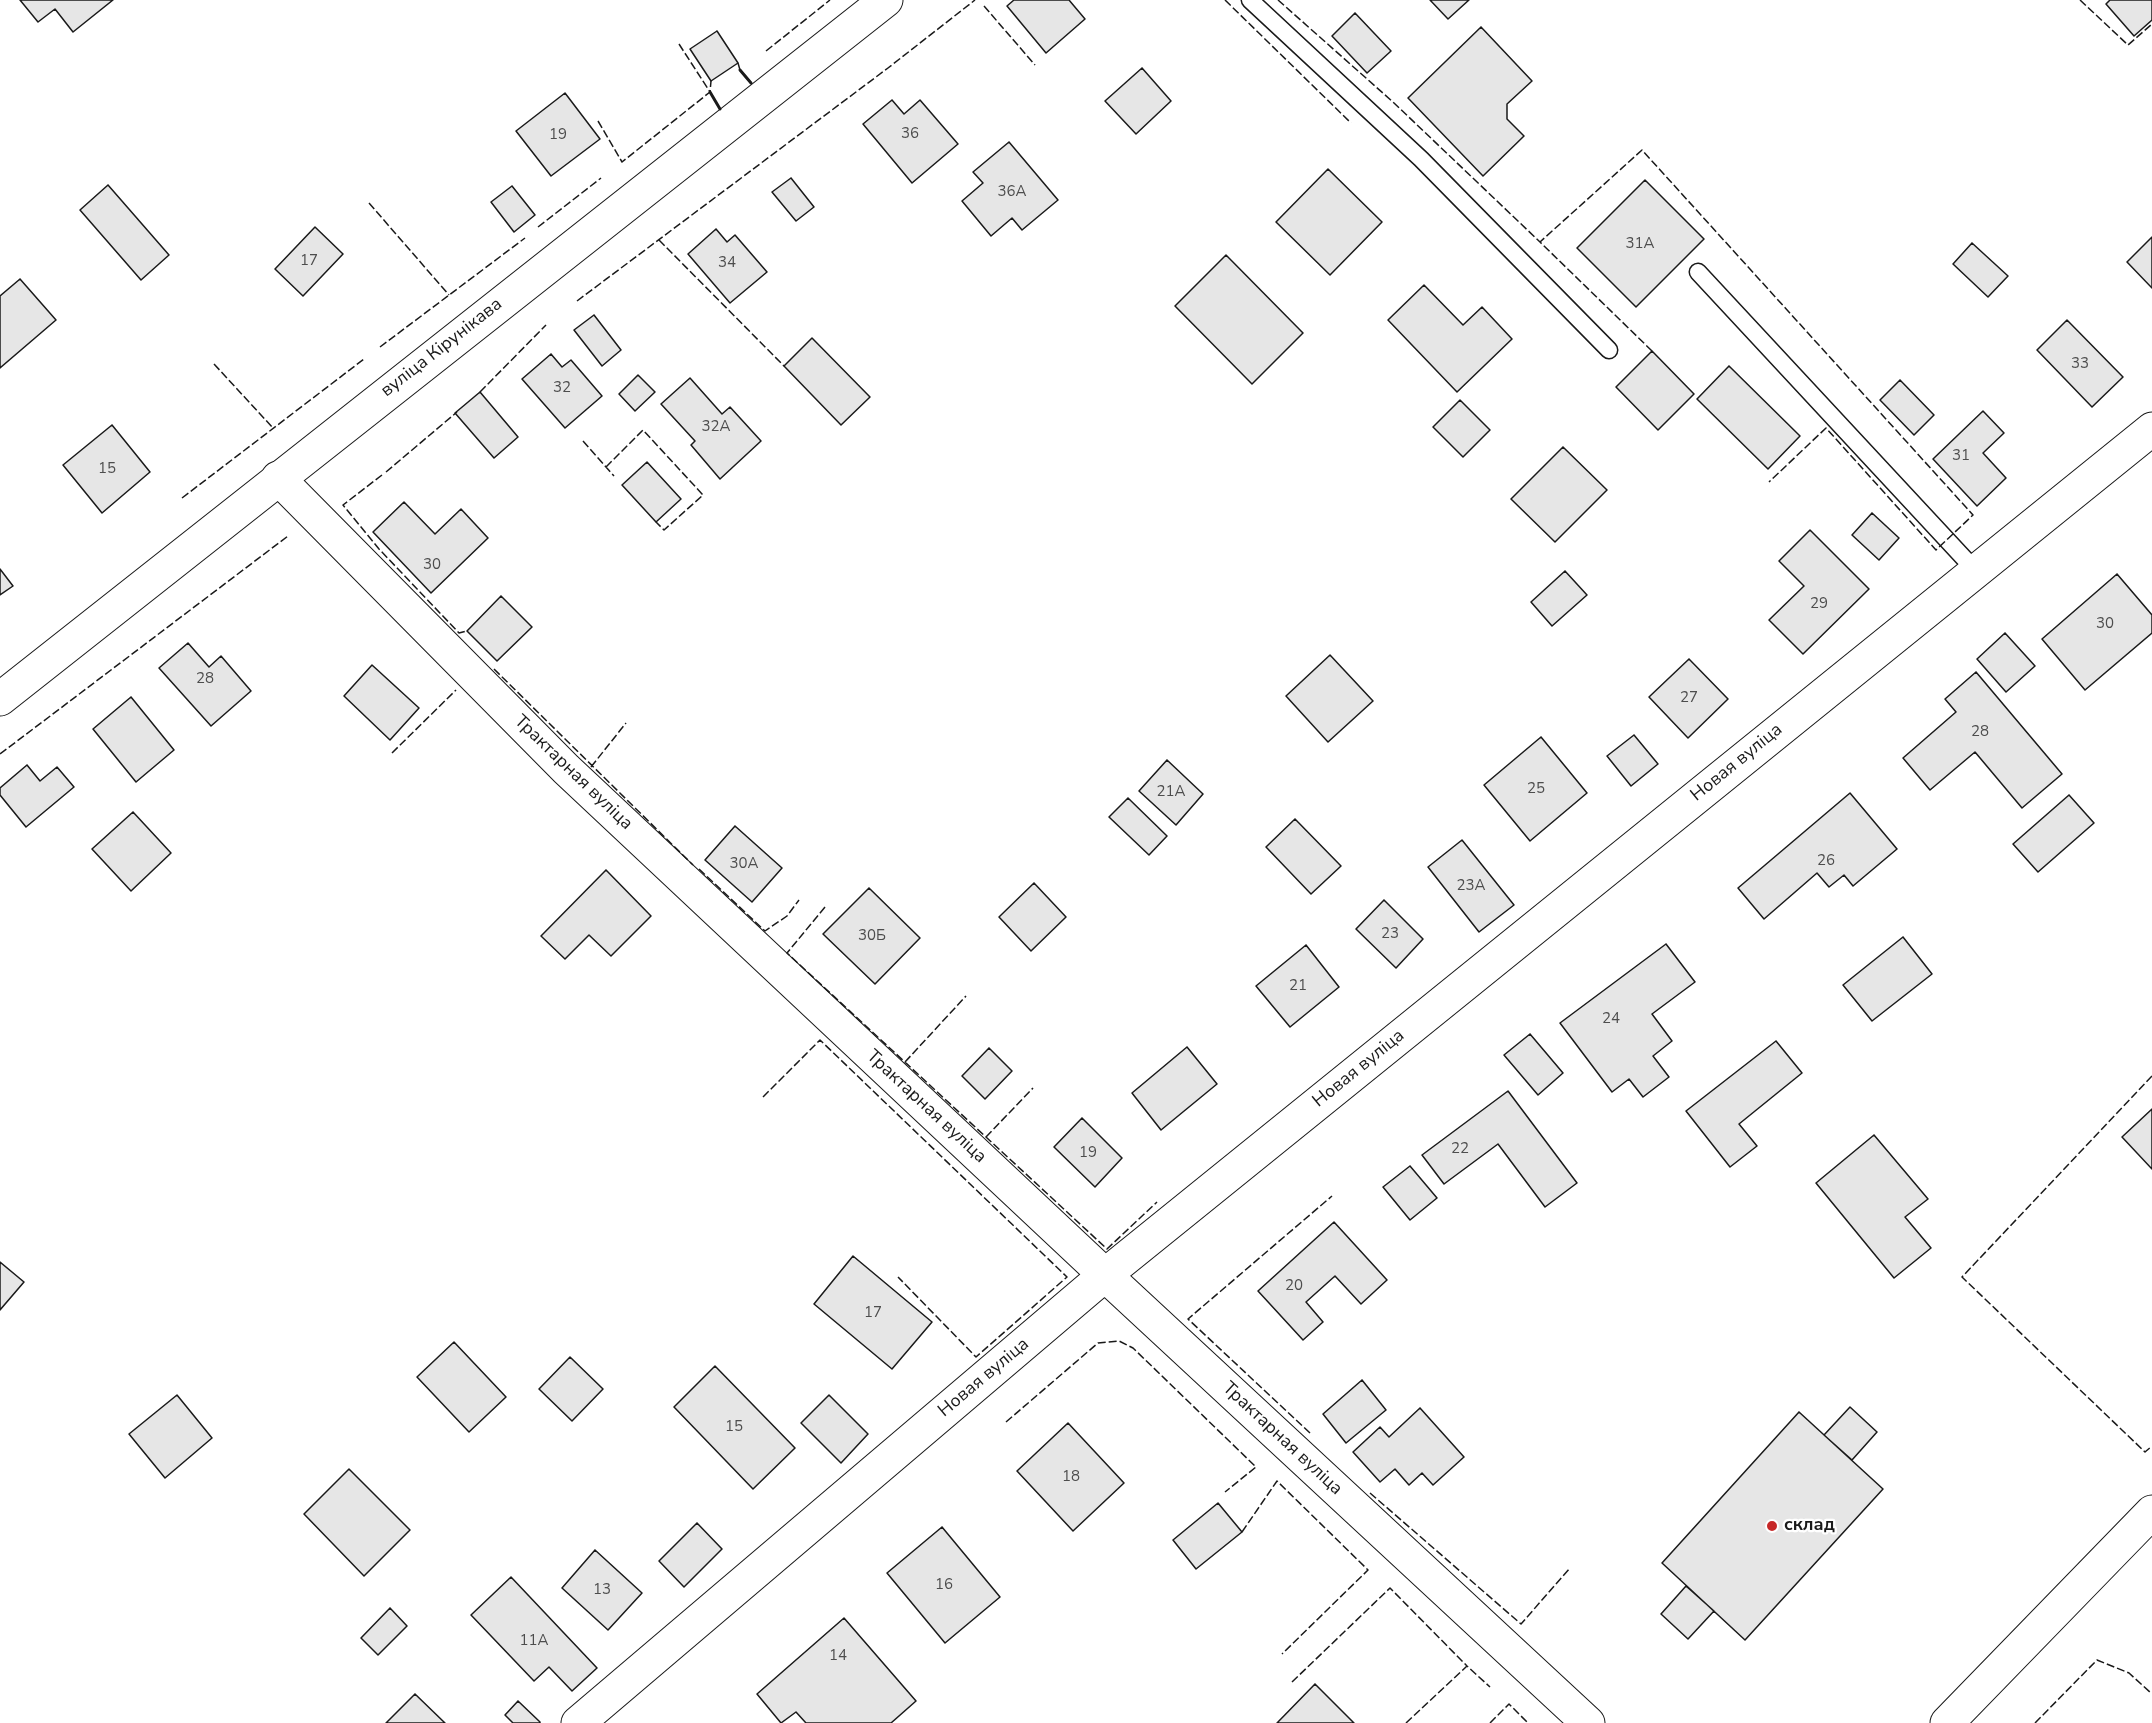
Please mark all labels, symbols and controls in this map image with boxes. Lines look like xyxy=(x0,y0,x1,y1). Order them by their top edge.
house number: 36 xyxy=(901,125,919,143)
house number: 19 xyxy=(549,126,567,144)
house number: 36А xyxy=(998,183,1026,201)
house number: 31А xyxy=(1626,235,1654,253)
house number: 17 xyxy=(300,252,318,270)
house number: 34 xyxy=(718,254,736,272)
street label: вуліца Кірунікава xyxy=(377,294,507,402)
house number: 33 xyxy=(2071,355,2089,373)
house number: 32 xyxy=(553,379,571,397)
house number: 32А xyxy=(702,418,730,436)
house number: 31 xyxy=(1952,447,1970,465)
house number: 15 xyxy=(98,460,116,478)
house number: 30 xyxy=(423,556,441,574)
house number: 29 xyxy=(1810,595,1828,613)
house number: 30 xyxy=(2096,615,2114,633)
house number: 28 xyxy=(196,670,214,688)
house number: 27 xyxy=(1680,689,1698,707)
street label: Трактарная вуліца xyxy=(509,711,637,835)
street label: Новая вуліца xyxy=(1687,719,1787,807)
house number: 28 xyxy=(1971,723,1989,741)
house number: 25 xyxy=(1527,780,1545,798)
house number: 21А xyxy=(1157,783,1185,801)
house number: 26 xyxy=(1817,852,1835,870)
house number: 30А xyxy=(730,855,758,873)
house number: 23А xyxy=(1457,877,1485,895)
house number: 23 xyxy=(1381,925,1399,943)
house number: 30Б xyxy=(858,927,886,945)
house number: 21 xyxy=(1289,977,1307,995)
house number: 24 xyxy=(1602,1010,1620,1028)
street label: Новая вуліца xyxy=(1309,1025,1409,1113)
street label: Трактарная вуліца xyxy=(862,1046,990,1168)
house number: 22 xyxy=(1451,1140,1469,1158)
house number: 19 xyxy=(1079,1144,1097,1162)
house number: 20 xyxy=(1285,1277,1303,1295)
house number: 17 xyxy=(864,1304,882,1322)
street label: Новая вуліца xyxy=(934,1334,1034,1422)
street label: Трактарная вуліца xyxy=(1218,1378,1346,1500)
house number: 15 xyxy=(725,1418,743,1436)
house number: 18 xyxy=(1062,1468,1080,1486)
place label: склад xyxy=(1784,1515,1835,1537)
marker: склад xyxy=(1765,1519,1779,1533)
house number: 16 xyxy=(935,1576,953,1594)
house number: 13 xyxy=(593,1581,611,1599)
house number: 11А xyxy=(520,1632,548,1650)
house number: 14 xyxy=(829,1647,847,1665)

